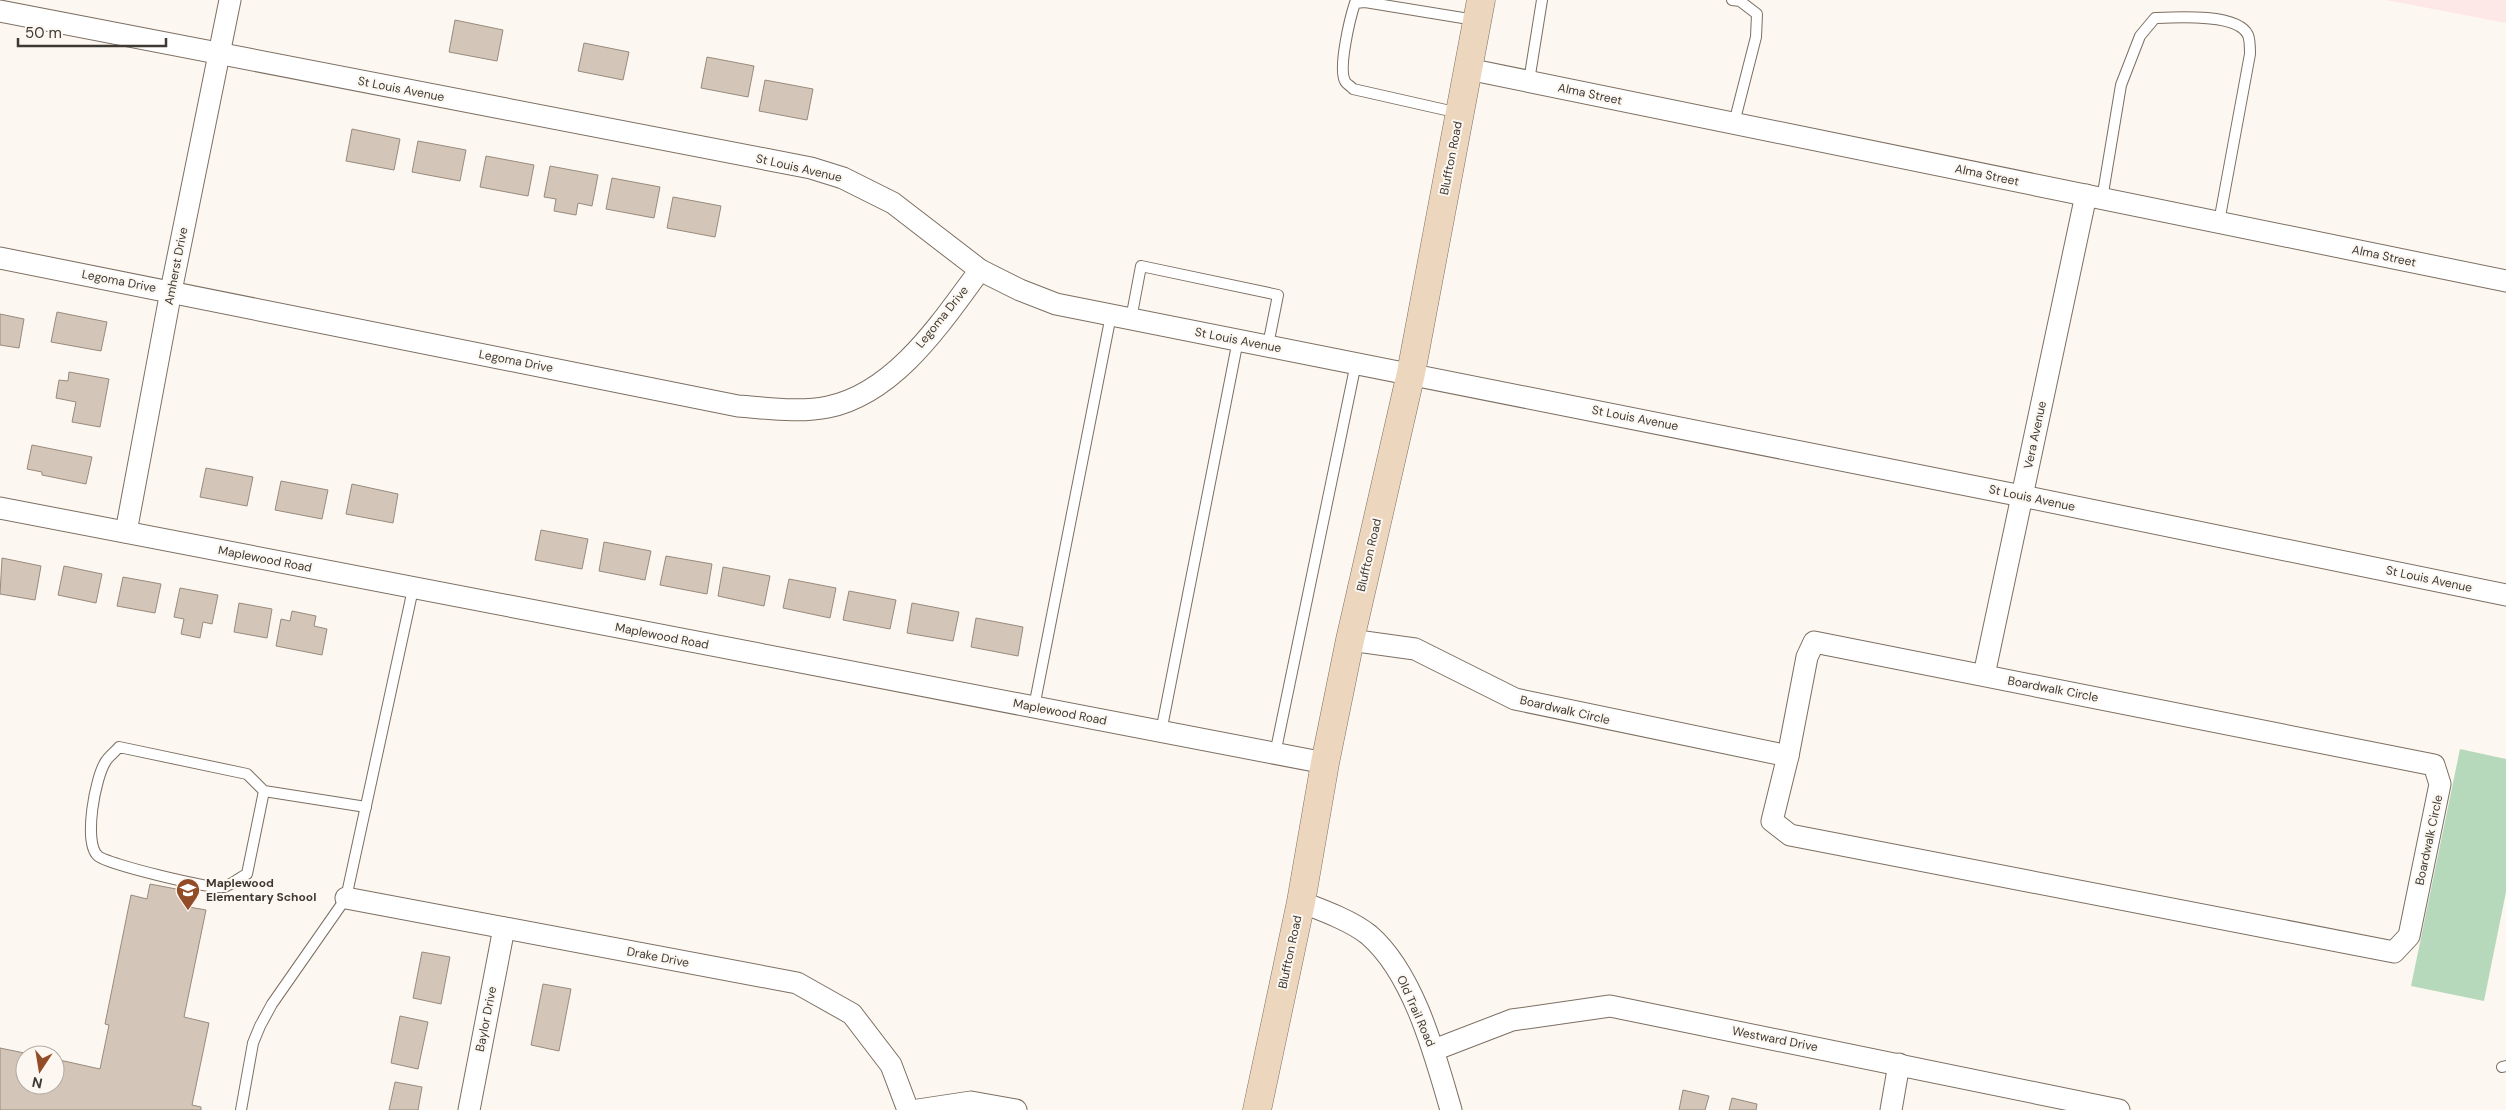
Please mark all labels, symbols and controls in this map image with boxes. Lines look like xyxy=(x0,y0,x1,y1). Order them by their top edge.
scale bar xyxy=(18,15,165,47)
text: 50 m xyxy=(25,23,62,43)
street label: St Louis Avenue xyxy=(356,73,446,105)
street label: Alma Street xyxy=(1557,79,1624,109)
street label: Bluffton Road xyxy=(1436,120,1466,196)
street label: St Louis Avenue xyxy=(754,150,844,186)
street label: Alma Street xyxy=(1954,160,2021,190)
street label: Amherst Drive xyxy=(161,226,191,306)
street label: Alma Street xyxy=(2351,241,2418,271)
street label: Legoma Drive xyxy=(81,266,158,296)
street label: Legoma Drive xyxy=(912,283,972,351)
street label: St Louis Avenue xyxy=(1193,324,1283,356)
street label: Legoma Drive xyxy=(478,346,555,376)
street label: Vera Avenue xyxy=(2020,399,2050,470)
street label: St Louis Avenue xyxy=(1590,402,1680,434)
street label: St Louis Avenue xyxy=(1987,481,2077,515)
street label: Bluffton Road xyxy=(1353,517,1385,593)
street label: Maplewood Road xyxy=(217,542,313,576)
street label: St Louis Avenue xyxy=(2384,562,2474,596)
street label: Maplewood Road xyxy=(614,619,710,653)
street label: Boardwalk Circle xyxy=(2006,672,2100,706)
street label: Boardwalk Circle xyxy=(1518,692,1612,728)
street label: Maplewood Road xyxy=(1012,695,1108,729)
street label: Boardwalk Circle xyxy=(2412,793,2446,887)
place label: Maplewood Elementary School xyxy=(206,875,316,905)
school or university icon: Maplewood Elementary School xyxy=(175,877,201,911)
street label: Bluffton Road xyxy=(1274,914,1306,990)
street label: Drake Drive xyxy=(625,943,691,971)
street label: Old Trail Road xyxy=(1393,973,1439,1049)
street label: Baylor Drive xyxy=(472,985,500,1053)
street label: Westward Drive xyxy=(1731,1023,1819,1055)
north arrow xyxy=(15,1045,65,1095)
text: N xyxy=(30,1073,44,1093)

